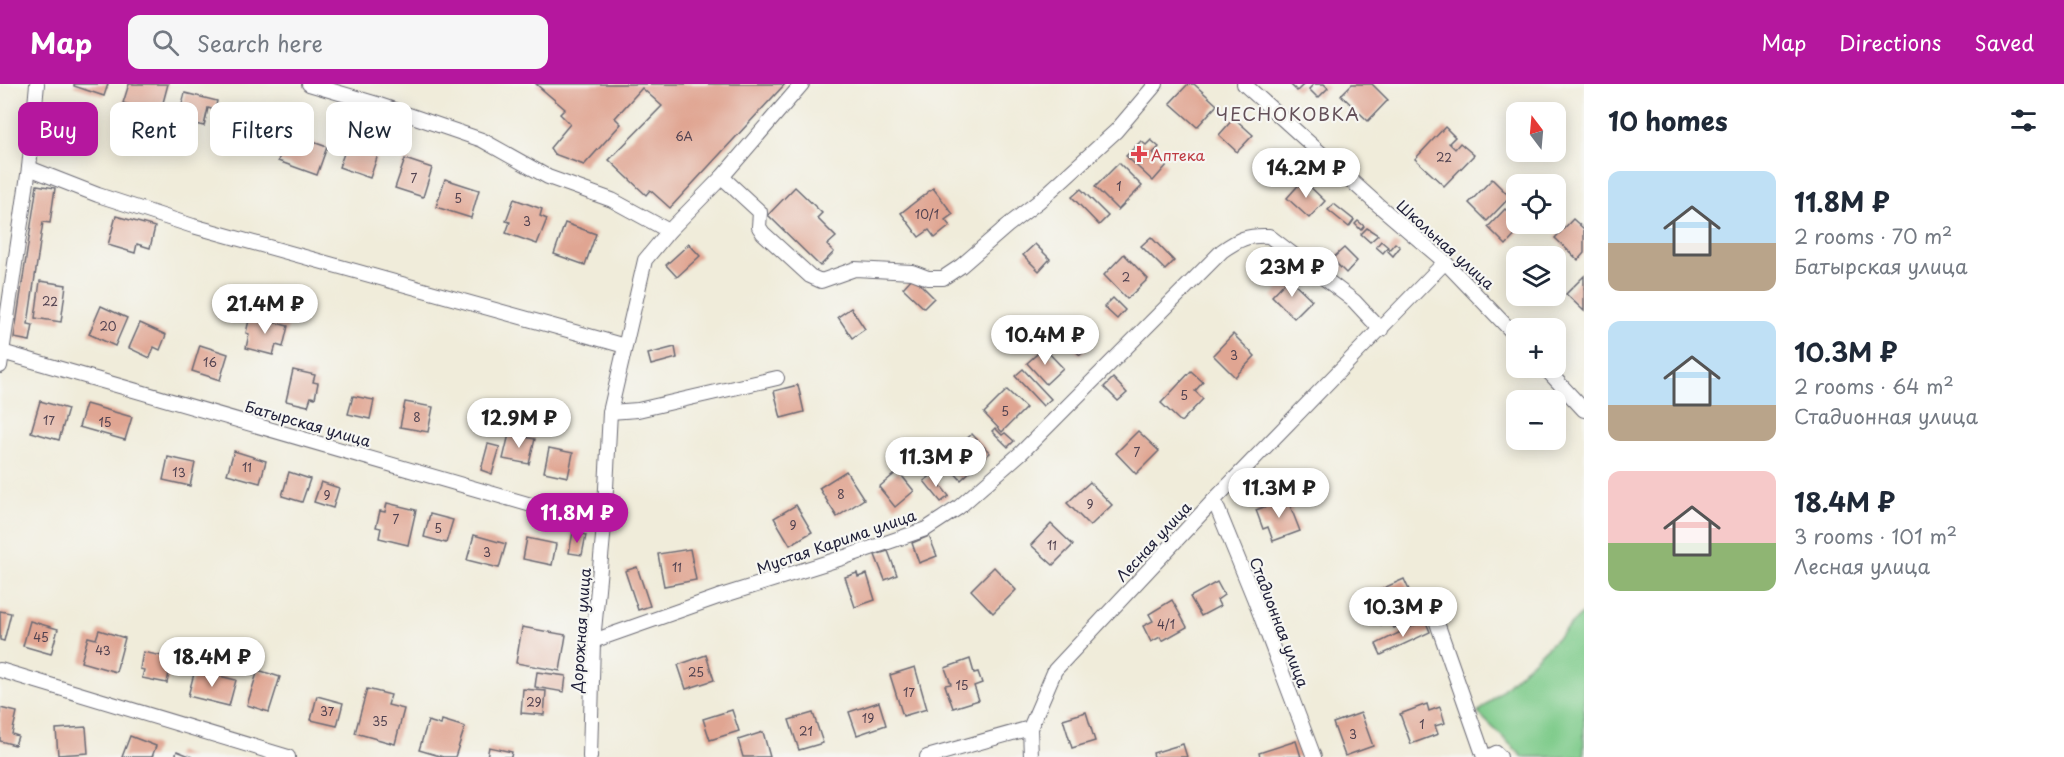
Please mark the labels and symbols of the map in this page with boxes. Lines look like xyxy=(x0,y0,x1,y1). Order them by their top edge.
district label: ЧЕСНОКОВКА xyxy=(1216,100,1360,127)
north arrow xyxy=(1506,102,1566,162)
house number: 6А xyxy=(675,127,693,145)
place label: Аптека xyxy=(1151,143,1205,166)
marker: Аптека xyxy=(1132,147,1146,161)
pin: 14.2M ₽ xyxy=(1251,148,1361,199)
house number: 22 xyxy=(1436,148,1452,166)
house number: 7 xyxy=(411,169,418,187)
house number: 1 xyxy=(1116,177,1122,195)
house number: 5 xyxy=(454,189,462,207)
street label: Школьная улица xyxy=(1392,194,1500,295)
house number: 10/1 xyxy=(915,205,939,223)
house number: 3 xyxy=(523,212,531,230)
pin: 23M ₽ xyxy=(1250,247,1334,298)
house number: 2 xyxy=(1122,268,1130,286)
pin: 21.4M ₽ xyxy=(210,284,320,335)
house number: 22 xyxy=(42,292,58,310)
pin: 10.4M ₽ xyxy=(990,315,1100,366)
house number: 20 xyxy=(99,317,117,335)
house number: 3 xyxy=(1230,346,1238,364)
house number: 16 xyxy=(203,353,217,371)
house number: 5 xyxy=(1180,386,1188,404)
street label: Батырская улица xyxy=(242,394,374,452)
pin: 12.9M ₽ xyxy=(464,398,574,449)
house number: 5 xyxy=(1001,402,1009,420)
house number: 8 xyxy=(413,408,421,426)
house number: 17 xyxy=(43,411,55,429)
house number: 15 xyxy=(98,413,112,431)
pin: 11.3M ₽ xyxy=(881,437,991,488)
house number: 7 xyxy=(1134,443,1141,461)
house number: 11 xyxy=(242,458,252,476)
house number: 13 xyxy=(172,463,186,481)
pin: 11.3M ₽ xyxy=(1224,468,1334,519)
house number: 8 xyxy=(837,485,845,503)
house number: 9 xyxy=(323,486,331,504)
pin: 11.8M ₽ xyxy=(522,493,632,544)
house number: 9 xyxy=(1086,495,1094,513)
street label: Лесная улица xyxy=(1110,495,1197,586)
street label: Мустая Карима улица xyxy=(753,503,919,579)
house number: 7 xyxy=(393,510,400,528)
house number: 9 xyxy=(789,516,797,534)
house number: 5 xyxy=(434,519,442,537)
house number: 11 xyxy=(1047,536,1057,554)
house number: 3 xyxy=(483,543,491,561)
street label: Стадионная улица xyxy=(1245,553,1316,691)
house number: 11 xyxy=(672,558,682,576)
street label: Дорожная улица xyxy=(564,566,596,694)
pin: 10.3M ₽ xyxy=(1348,587,1458,638)
house number: 4/1 xyxy=(1157,615,1175,633)
house number: 45 xyxy=(33,628,49,646)
pin: 18.4M ₽ xyxy=(157,637,267,688)
house number: 43 xyxy=(95,641,111,659)
house number: 25 xyxy=(688,663,704,681)
house number: 15 xyxy=(955,676,969,694)
house number: 17 xyxy=(903,683,915,701)
house number: 29 xyxy=(526,693,542,711)
house number: 37 xyxy=(320,702,335,720)
house number: 19 xyxy=(862,709,874,727)
house number: 35 xyxy=(372,712,388,730)
house number: 1 xyxy=(1419,715,1425,733)
house number: 21 xyxy=(799,722,813,740)
house number: 3 xyxy=(1349,725,1357,743)

